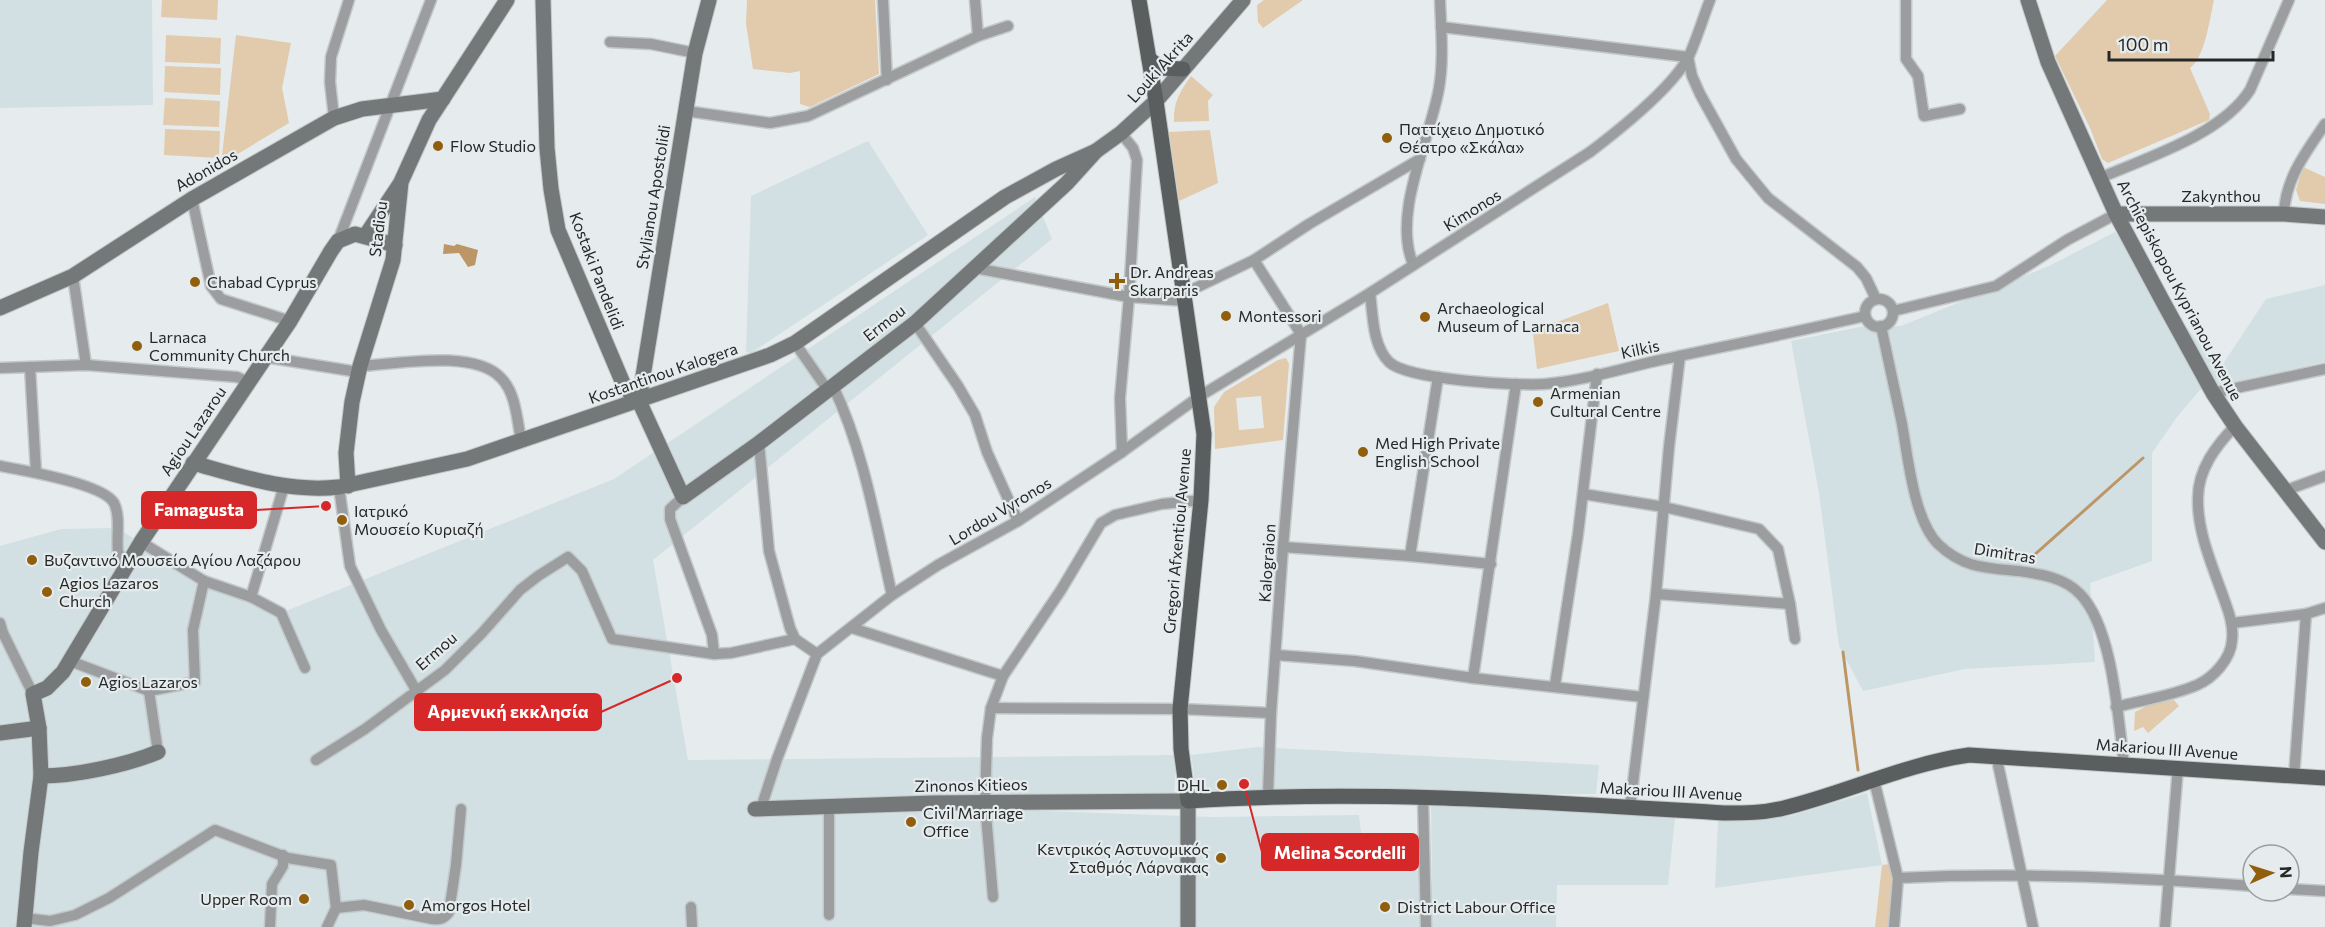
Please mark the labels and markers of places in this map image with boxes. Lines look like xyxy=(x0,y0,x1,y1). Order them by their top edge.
place label: Παττίχειο Δημοτικό Θέατρο «Σκάλα» xyxy=(1399,119,1545,156)
marker: Παττίχειο Δημοτικό Θέατρο «Σκάλα» xyxy=(1380,131,1394,145)
place label: Flow Studio xyxy=(450,136,536,155)
marker: Flow Studio xyxy=(431,139,445,153)
place label: Dr. Andreas Skarparis xyxy=(1130,262,1214,299)
place label: Chabad Cyprus xyxy=(207,272,317,291)
marker: Dr. Andreas Skarparis xyxy=(1108,272,1126,290)
marker: Chabad Cyprus xyxy=(188,275,202,289)
place label: Archaeological Museum of Larnaca xyxy=(1437,298,1579,335)
place label: Montessori xyxy=(1238,306,1322,325)
marker: Montessori xyxy=(1219,309,1233,323)
marker: Archaeological Museum of Larnaca xyxy=(1418,310,1432,324)
place label: Larnaca Community Church xyxy=(149,327,290,364)
marker: Larnaca Community Church xyxy=(130,339,144,353)
place label: Armenian Cultural Centre xyxy=(1550,383,1661,420)
marker: Armenian Cultural Centre xyxy=(1531,395,1545,409)
place label: Med High Private English School xyxy=(1375,433,1500,470)
marker: Med High Private English School xyxy=(1356,445,1370,459)
callout: Famagusta xyxy=(142,492,256,528)
place label: Ιατρικό Μουσείο Κυριαζή xyxy=(354,501,484,538)
marker: Ιατρικό Μουσείο Κυριαζή xyxy=(335,513,349,527)
place label: Βυζαντινό Μουσείο Αγίου Λαζάρου xyxy=(44,550,301,569)
marker: Βυζαντινό Μουσείο Αγίου Λαζάρου xyxy=(25,553,39,567)
place label: Agios Lazaros Church xyxy=(59,573,159,610)
marker: Agios Lazaros Church xyxy=(40,585,54,599)
place label: Agios Lazaros xyxy=(98,672,198,691)
marker: Agios Lazaros xyxy=(79,675,93,689)
callout: Αρμενική εκκλησία xyxy=(415,694,601,730)
place label: DHL xyxy=(1177,775,1210,794)
marker: DHL xyxy=(1215,778,1229,792)
place label: Civil Marriage Office xyxy=(923,803,1023,840)
marker: Civil Marriage Office xyxy=(904,815,918,829)
callout: Melina Scordelli xyxy=(1262,834,1418,870)
place label: Κεντρικός Αστυνομικός Σταθμός Λάρνακας xyxy=(1037,839,1209,876)
marker: Κεντρικός Αστυνομικός Σταθμός Λάρνακας xyxy=(1214,851,1228,865)
place label: Upper Room xyxy=(200,889,292,908)
marker: Upper Room xyxy=(297,892,311,906)
place label: Amorgos Hotel xyxy=(421,895,531,914)
place label: District Labour Office xyxy=(1397,897,1556,916)
marker: Amorgos Hotel xyxy=(402,898,416,912)
marker: District Labour Office xyxy=(1378,900,1392,914)

